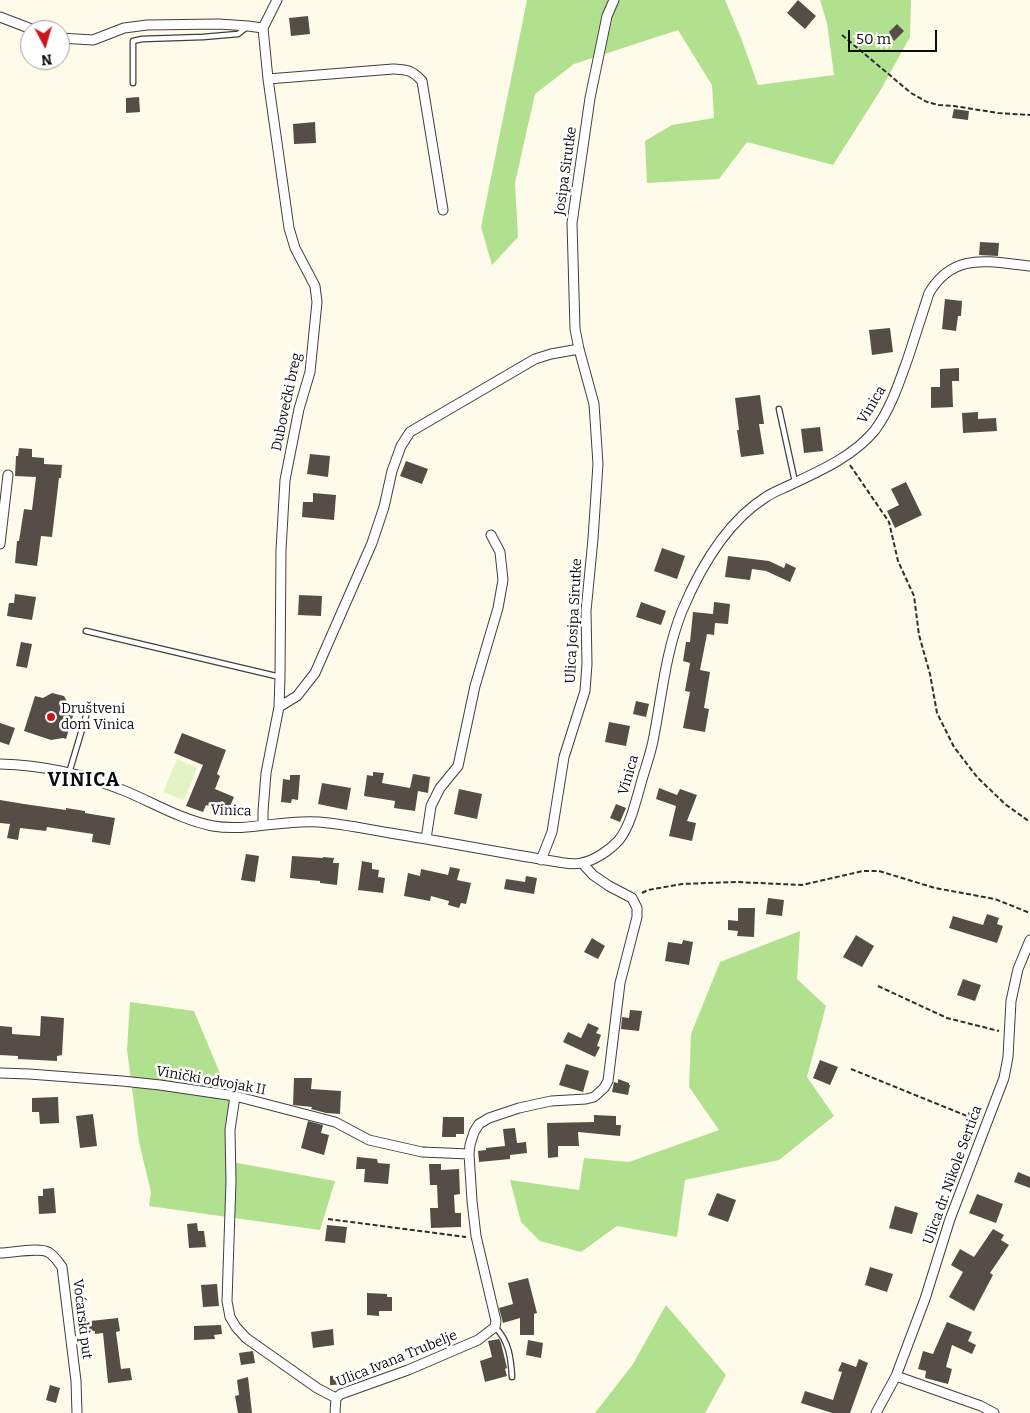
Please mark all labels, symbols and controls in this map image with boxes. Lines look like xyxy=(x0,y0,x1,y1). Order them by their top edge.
north arrow xyxy=(20,20,70,70)
scale bar xyxy=(850,20,939,52)
text: 50 m xyxy=(856,30,891,48)
text: N xyxy=(40,50,53,68)
street label: Josipa Sirutke xyxy=(551,126,581,216)
street label: Dubovečki breg xyxy=(268,351,306,453)
street label: Vinica xyxy=(854,383,890,427)
street label: Ulica Josipa Sirutke xyxy=(562,558,586,684)
place label: Društveni dom Vinica xyxy=(61,701,134,734)
marker: Društveni dom Vinica xyxy=(45,711,57,723)
street label: Vinica xyxy=(615,753,643,797)
district label: VINICA xyxy=(47,770,121,792)
street label: Vinica xyxy=(210,802,252,820)
street label: Vinički odvojak II xyxy=(155,1063,267,1099)
street label: Ulica dr. Nikole Sertića xyxy=(920,1103,986,1247)
street label: Voćarski put xyxy=(69,1278,95,1360)
street label: Ulica Ivana Trubelje xyxy=(334,1327,460,1391)

